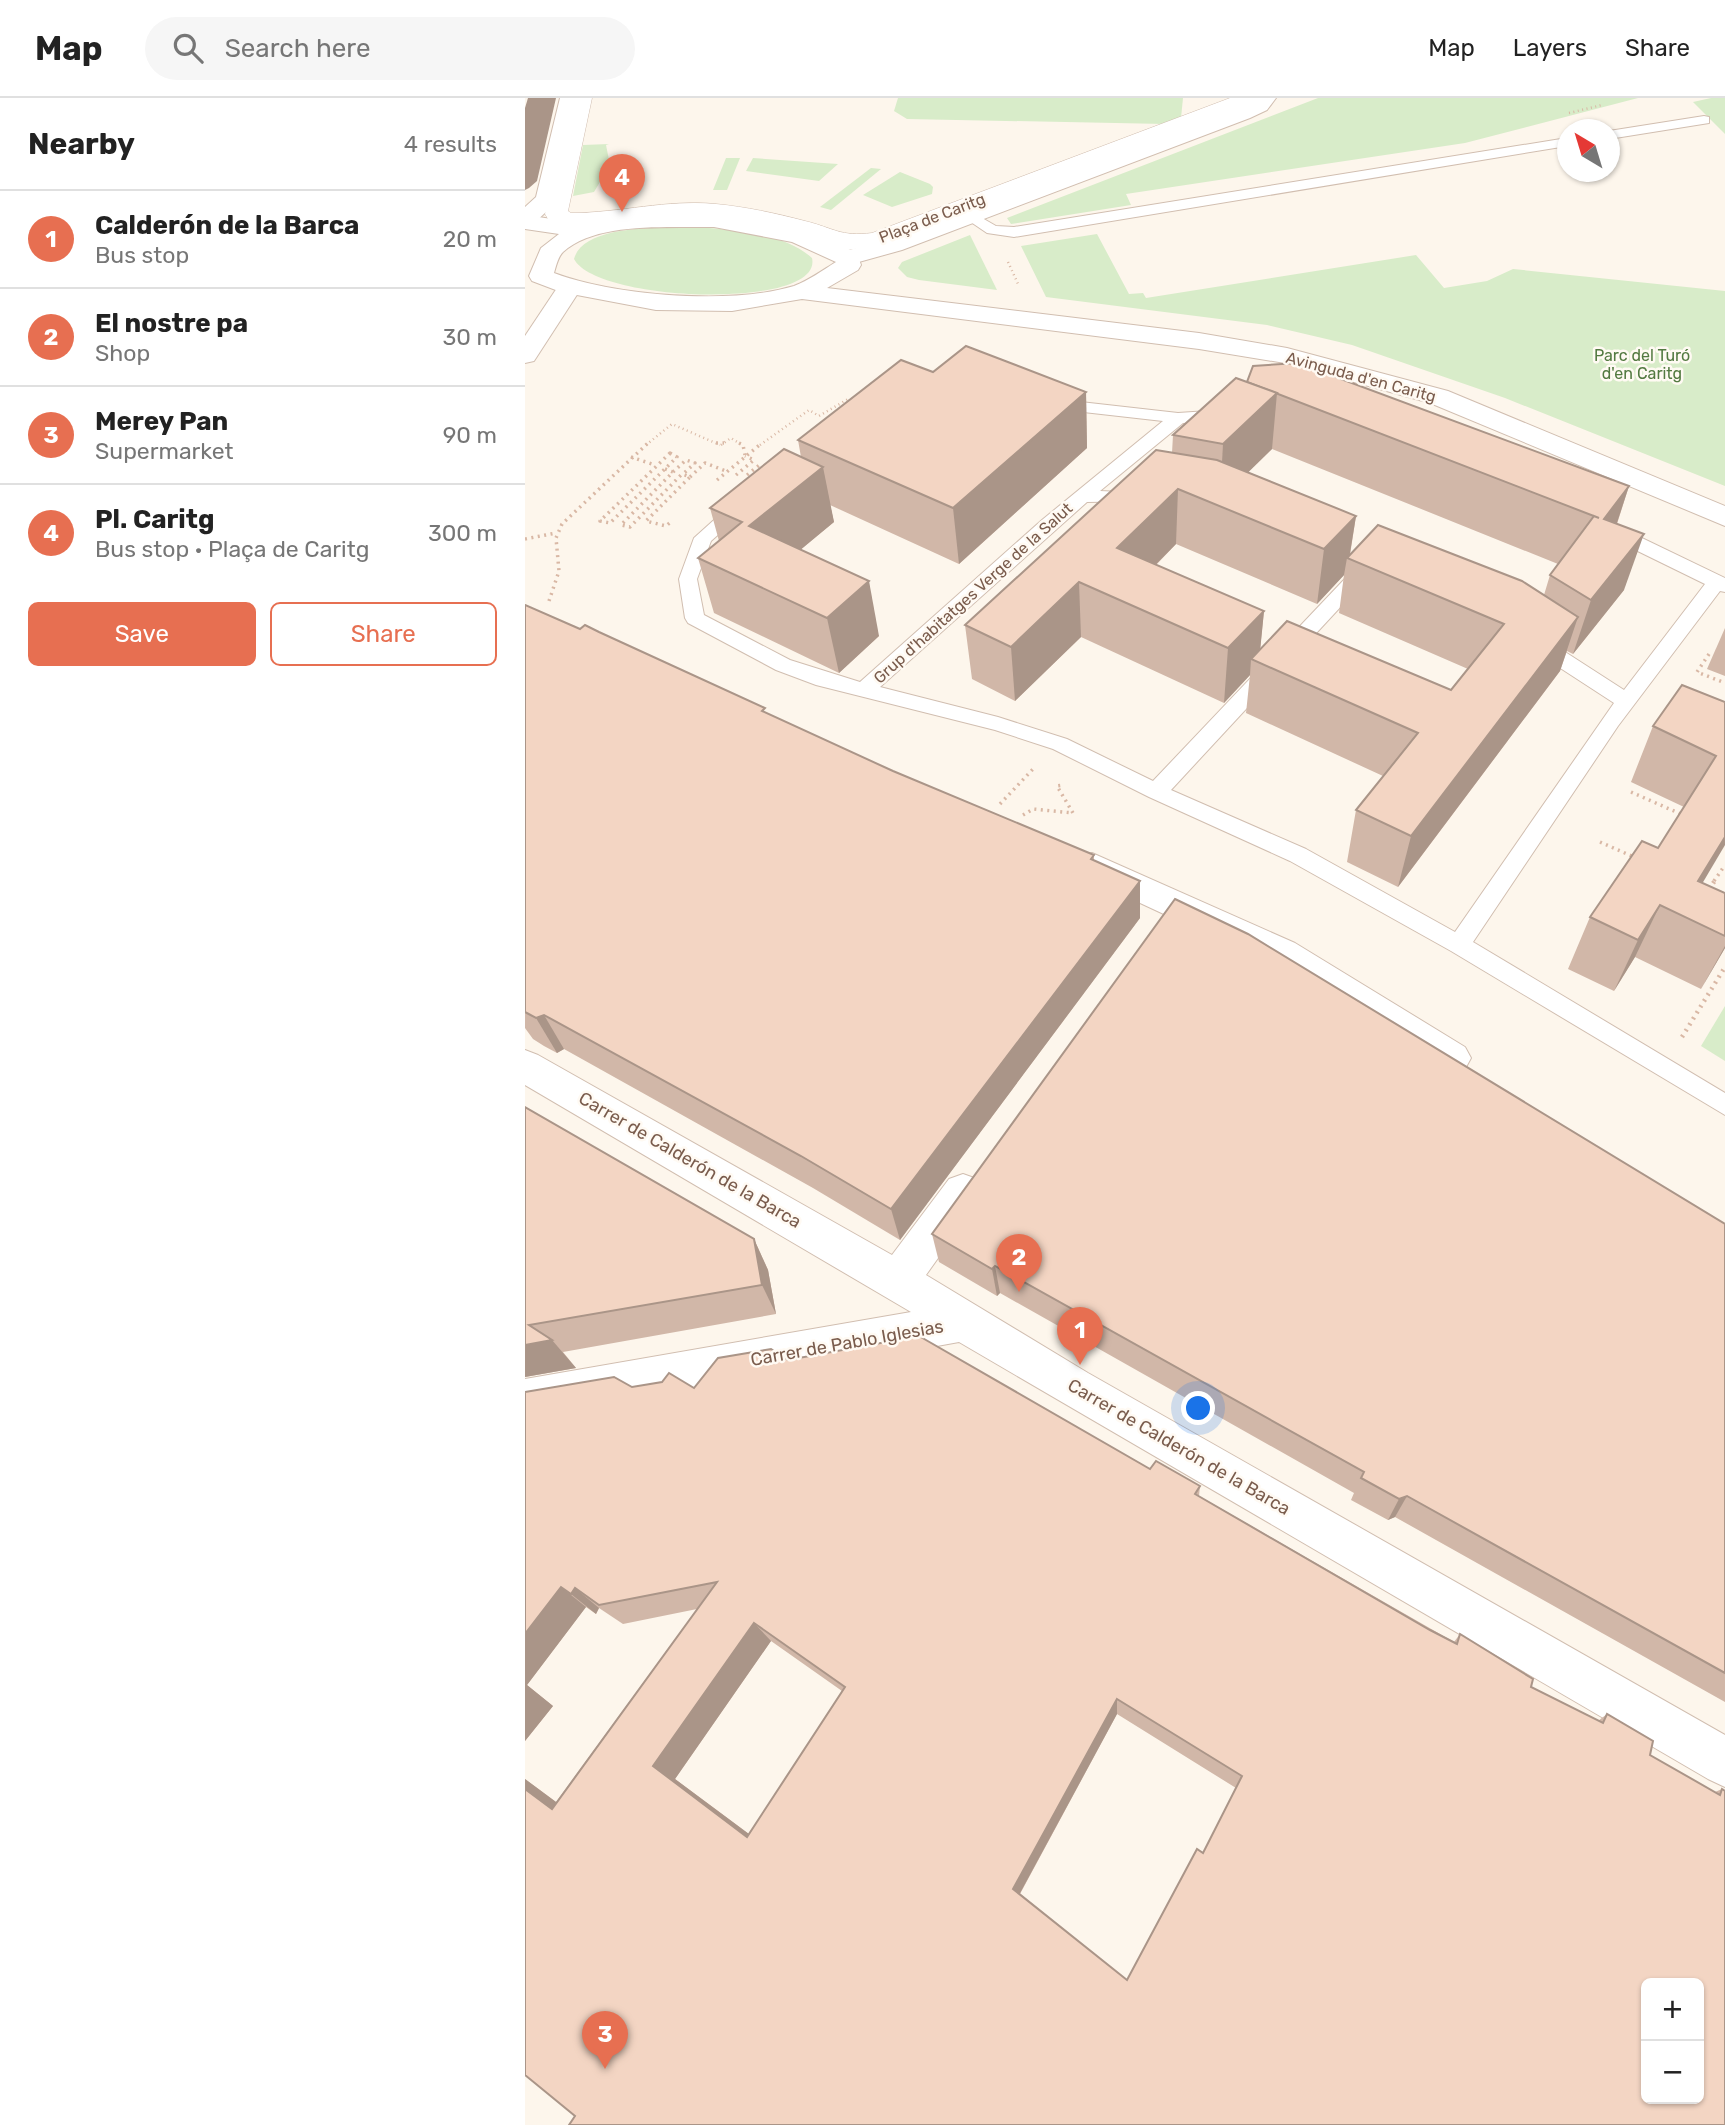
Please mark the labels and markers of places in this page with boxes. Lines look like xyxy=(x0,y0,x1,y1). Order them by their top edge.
pin: 4 xyxy=(599,154,645,212)
pin: 2 xyxy=(996,1234,1042,1292)
pin: 1 xyxy=(1057,1307,1103,1365)
pin: 3 xyxy=(582,2011,628,2069)

